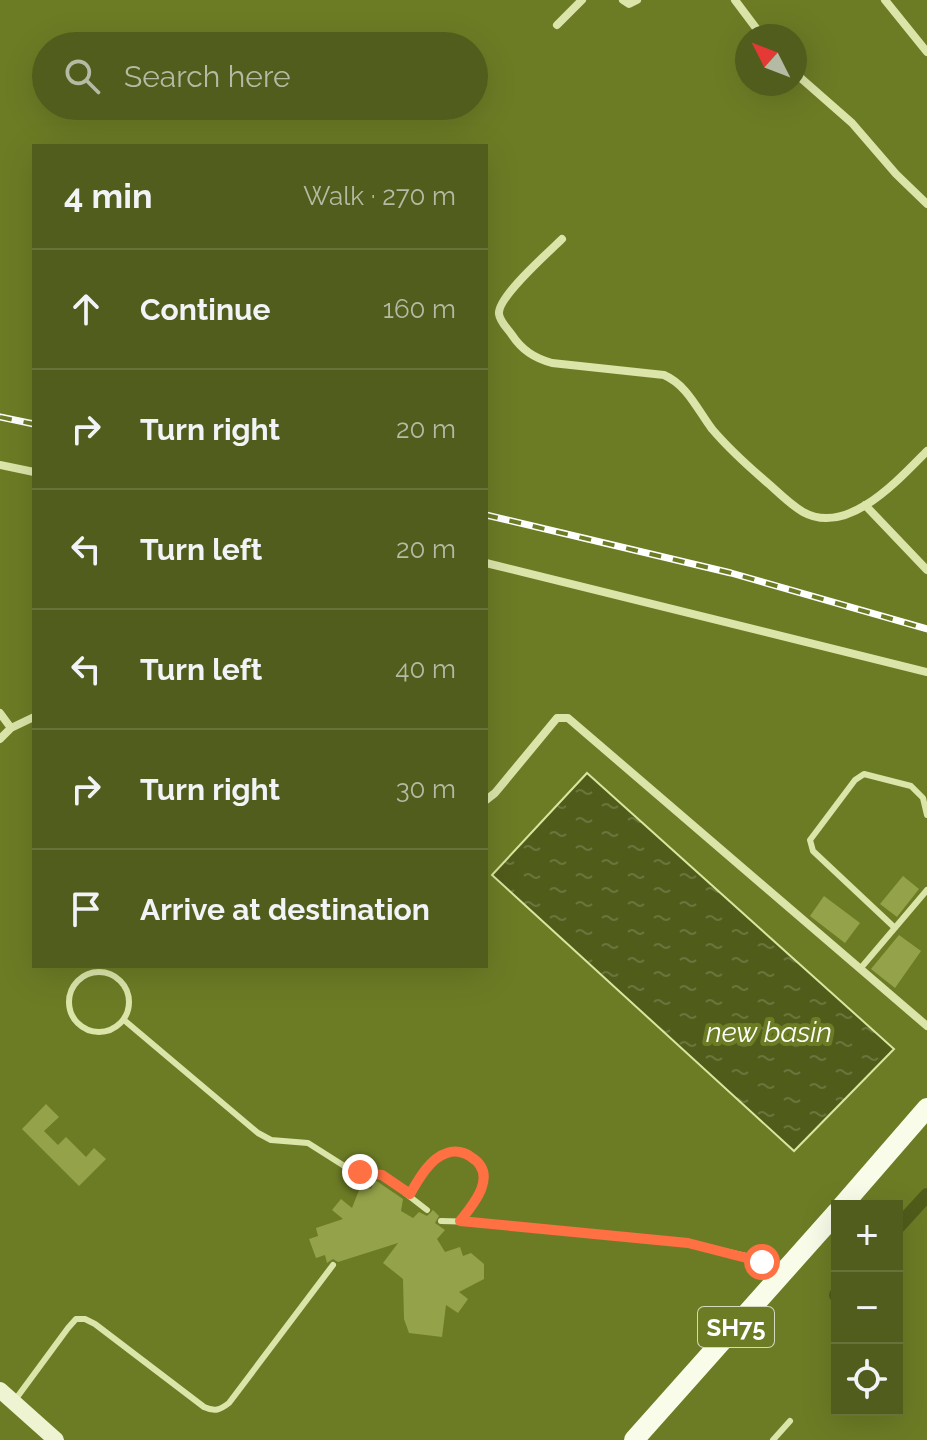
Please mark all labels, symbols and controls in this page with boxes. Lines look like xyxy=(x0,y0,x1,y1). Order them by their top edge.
north arrow xyxy=(735,24,807,96)
search box xyxy=(32,32,488,120)
icon: search xyxy=(60,54,104,98)
text: Search here xyxy=(124,59,291,94)
text: 4 min xyxy=(64,176,152,216)
text: Walk · 270 m xyxy=(303,181,456,211)
icon: ahead xyxy=(64,287,108,331)
text: Continue xyxy=(140,292,271,327)
text: 160 m xyxy=(383,294,456,324)
icon: right xyxy=(64,407,108,451)
text: Turn right xyxy=(140,412,280,447)
text: 20 m xyxy=(396,414,456,444)
icon: left xyxy=(64,527,108,571)
text: Turn left xyxy=(140,532,262,567)
text: 20 m xyxy=(396,534,456,564)
icon: left xyxy=(64,647,108,691)
text: Turn left xyxy=(140,652,262,687)
text: 40 m xyxy=(395,654,456,684)
icon: right xyxy=(64,767,108,811)
text: Turn right xyxy=(140,772,280,807)
text: 30 m xyxy=(396,774,456,804)
icon: arrive xyxy=(64,887,108,931)
text: Arrive at destination xyxy=(140,892,430,927)
water label: new basin xyxy=(706,1016,832,1049)
route end xyxy=(342,1154,378,1190)
map controls xyxy=(831,1200,903,1416)
button: + xyxy=(831,1200,903,1272)
route start xyxy=(744,1244,780,1280)
button: − xyxy=(831,1272,903,1344)
road number: SH75 xyxy=(698,1307,774,1347)
button: locate xyxy=(831,1344,903,1416)

